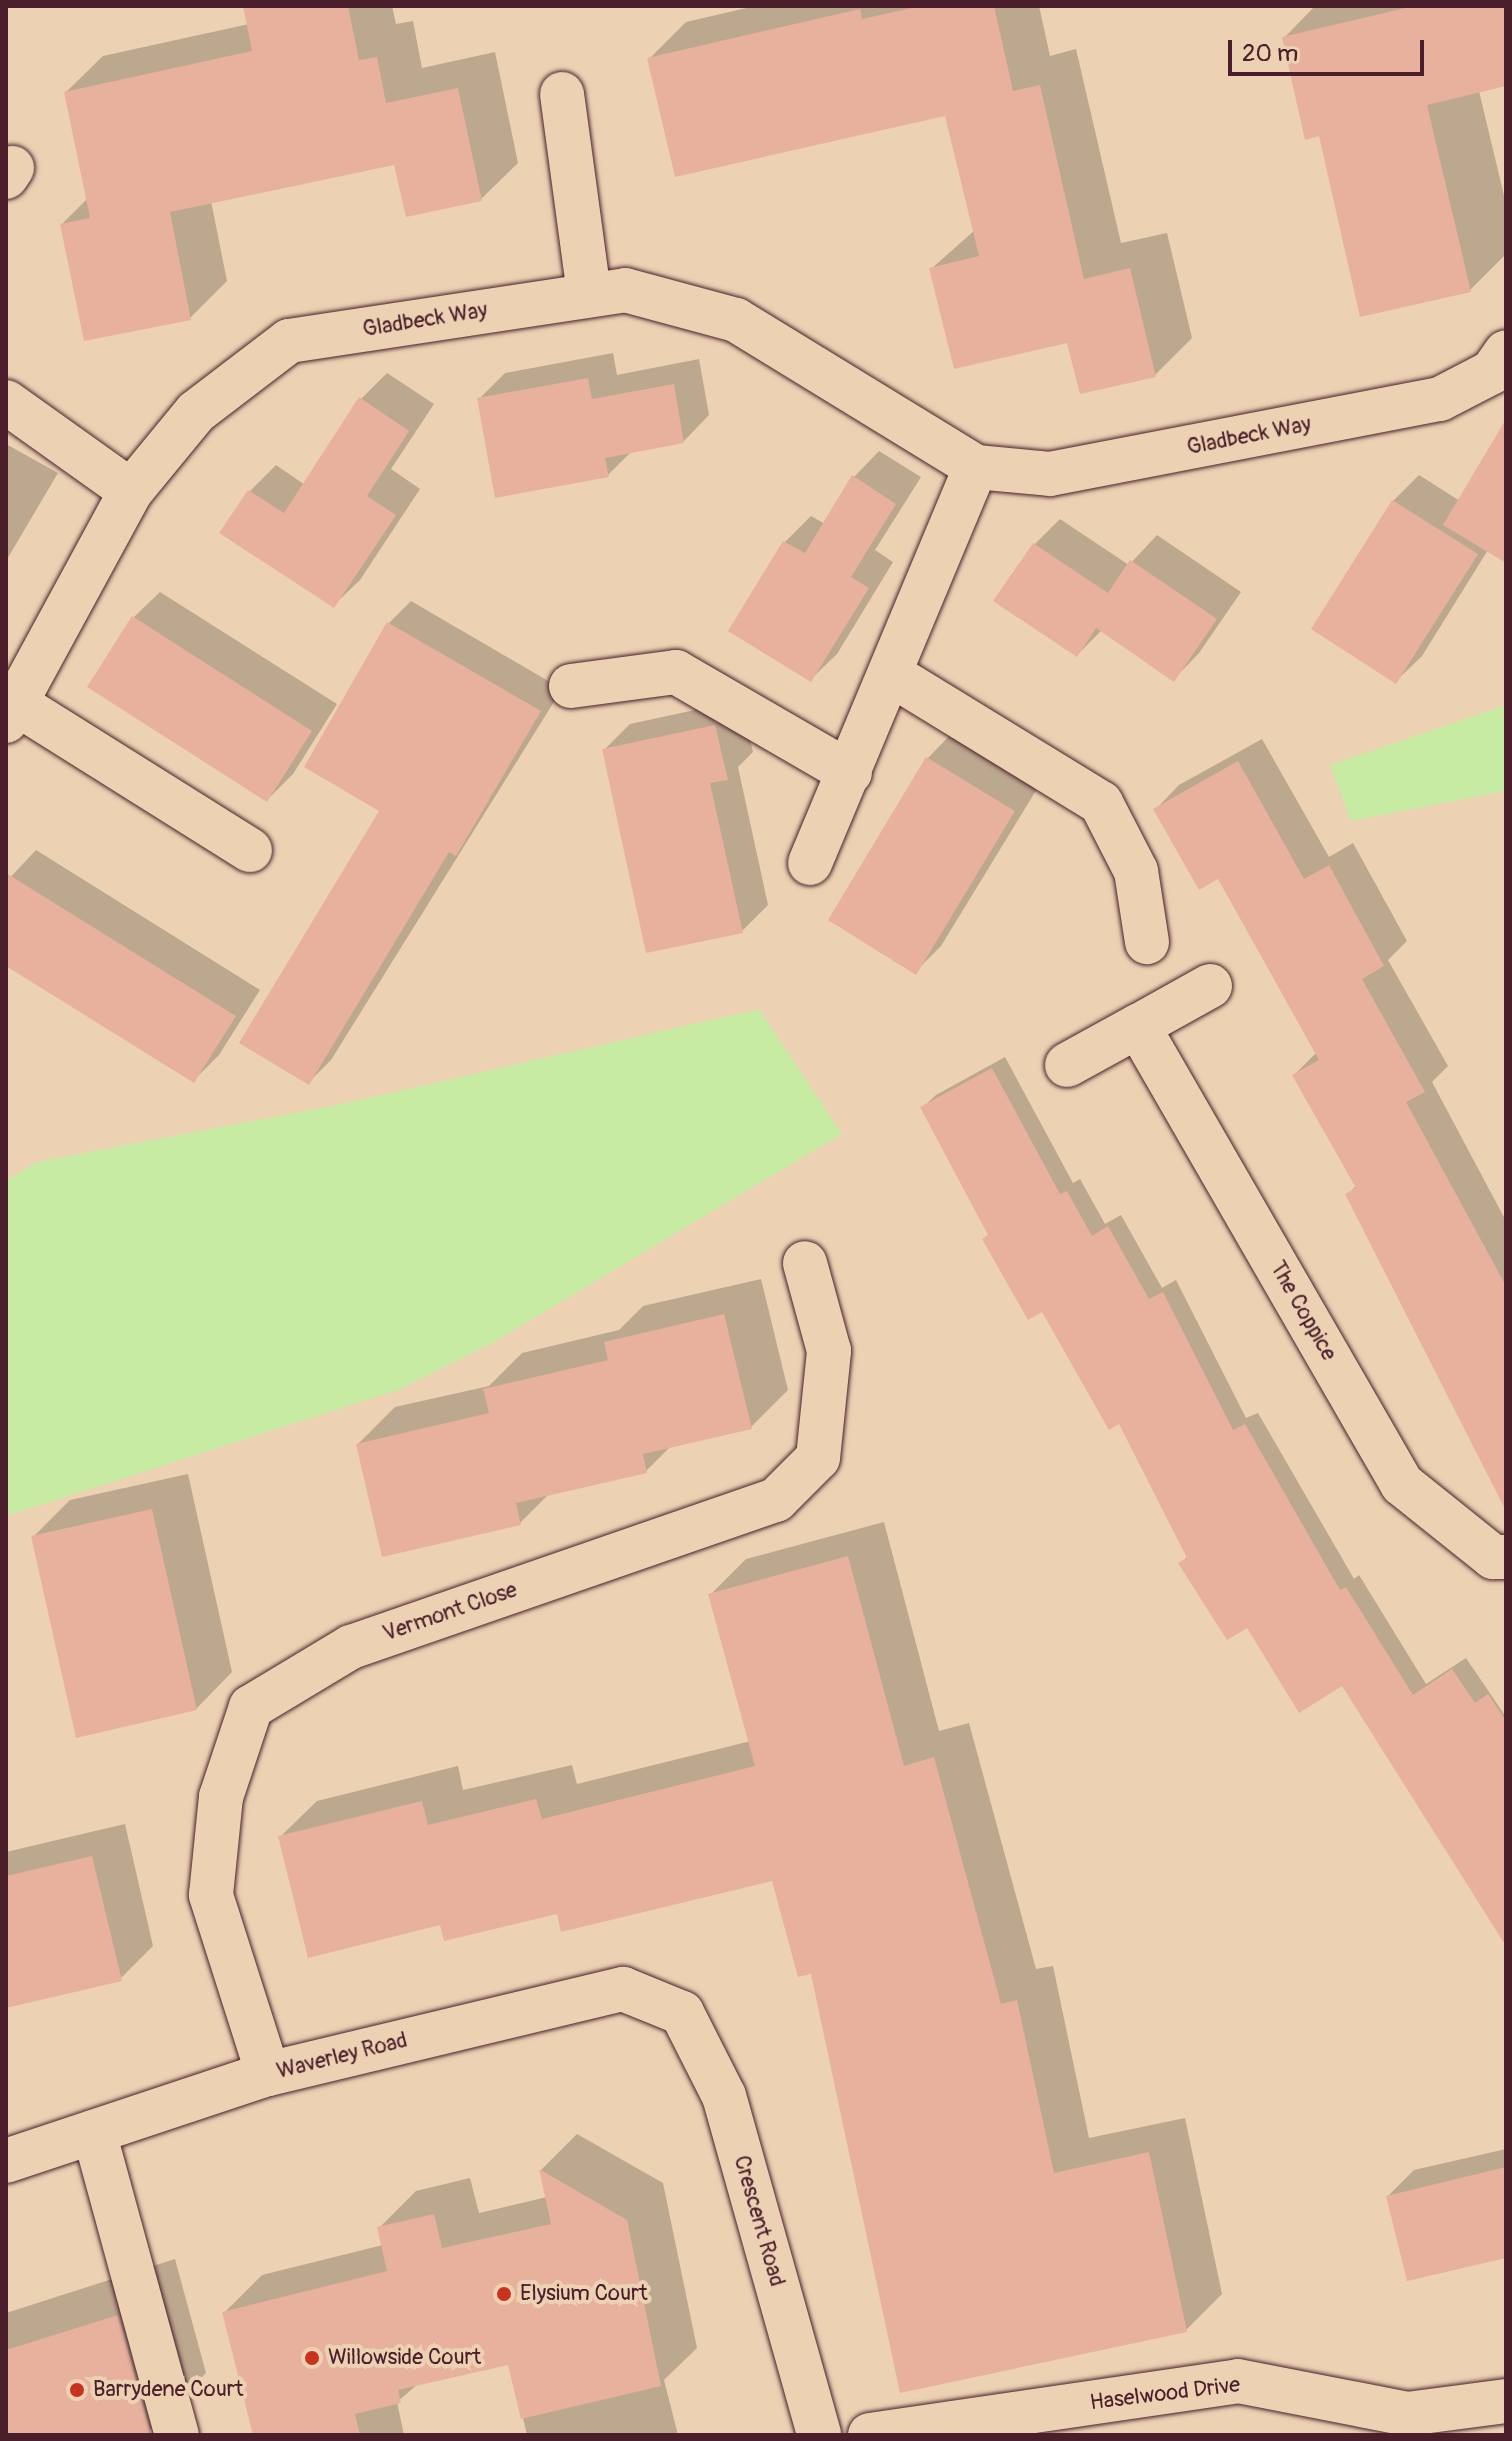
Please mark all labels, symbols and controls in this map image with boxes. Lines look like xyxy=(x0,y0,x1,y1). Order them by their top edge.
scale bar xyxy=(1232,24,1428,74)
text: 20 m xyxy=(1242,39,1298,68)
street label: Gladbeck Way xyxy=(361,297,489,343)
street label: Gladbeck Way xyxy=(1185,411,1313,461)
street label: The Coppice xyxy=(1264,1257,1342,1365)
street label: Vermont Close xyxy=(379,1577,521,1647)
street label: Waverley Road xyxy=(274,2027,410,2085)
street label: Crescent Road xyxy=(728,2153,790,2289)
place label: Elysium Court xyxy=(520,2281,648,2307)
marker: Elysium Court xyxy=(495,2285,513,2303)
place label: Willowside Court xyxy=(328,2345,481,2371)
marker: Willowside Court xyxy=(303,2349,321,2367)
street label: Haselwood Drive xyxy=(1088,2372,1242,2416)
place label: Barrydene Court xyxy=(93,2377,243,2403)
marker: Barrydene Court xyxy=(68,2381,86,2399)

